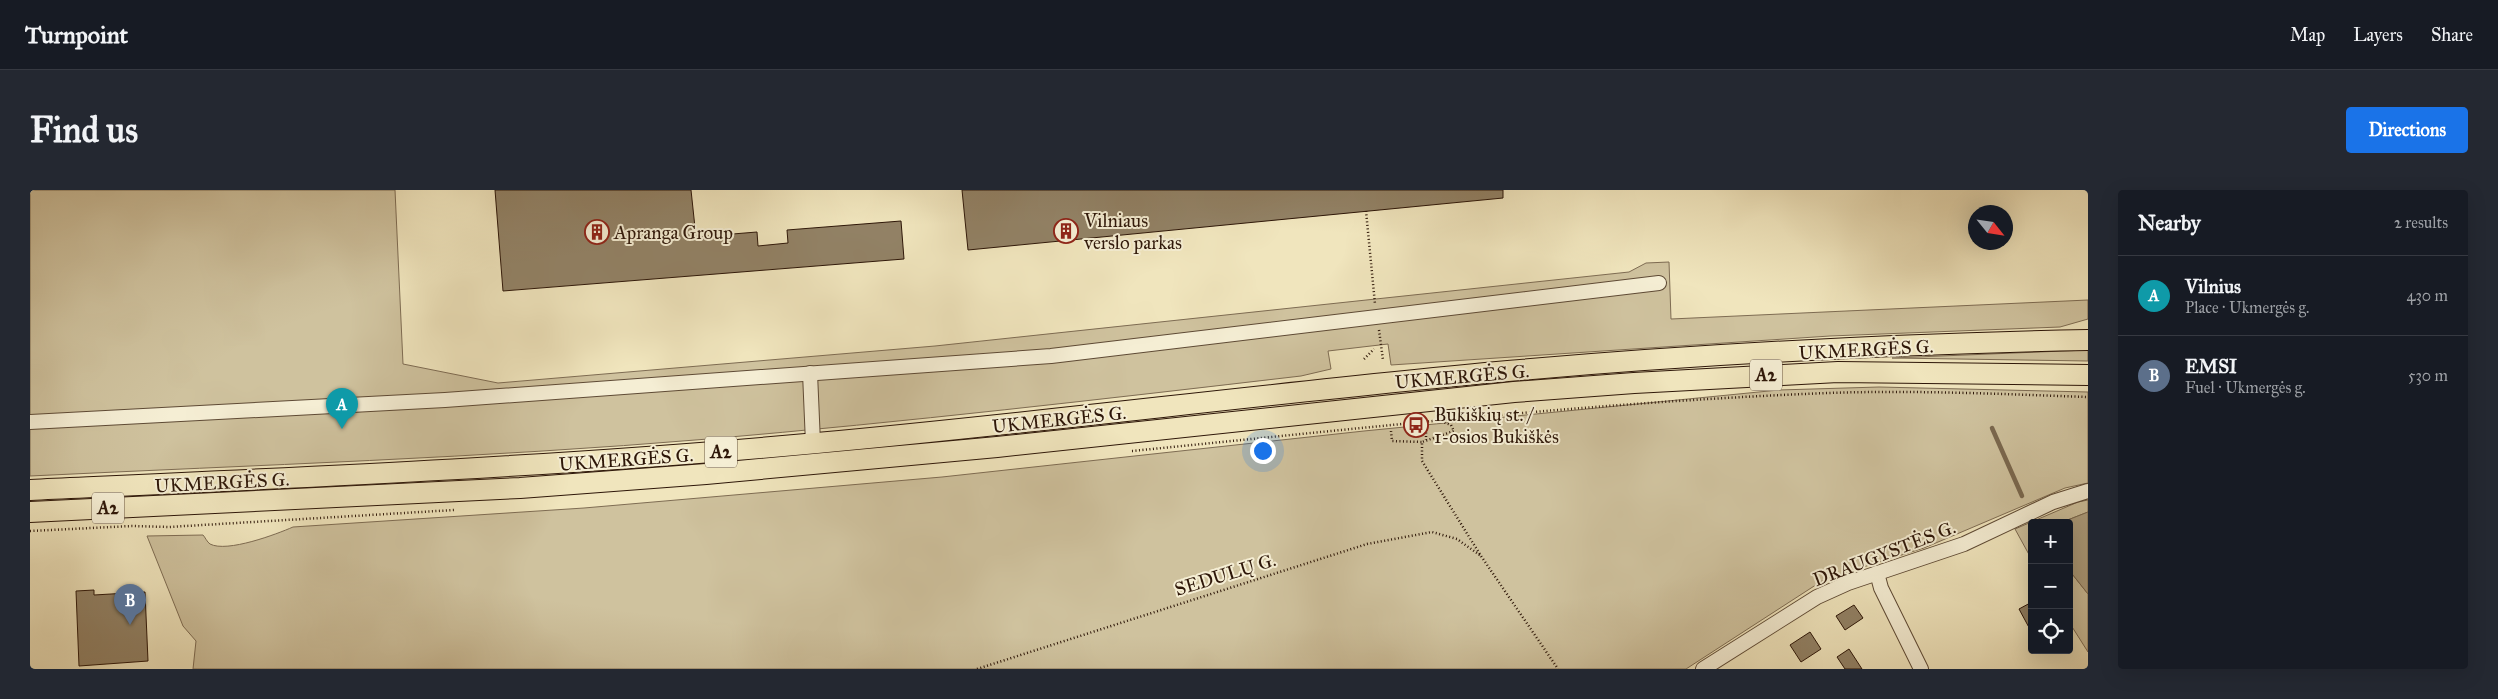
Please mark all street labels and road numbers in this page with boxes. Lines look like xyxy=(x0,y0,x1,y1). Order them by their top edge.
street label: UKMERGĖS G. xyxy=(1798,334,1934,365)
street label: UKMERGĖS G. xyxy=(1394,359,1530,394)
road number: A2 xyxy=(1750,360,1782,390)
street label: UKMERGĖS G. xyxy=(991,401,1127,438)
road number: A2 xyxy=(705,436,737,468)
street label: UKMERGĖS G. xyxy=(558,443,694,476)
street label: UKMERGĖS G. xyxy=(154,467,290,498)
road number: A2 xyxy=(92,492,124,524)
street label: DRAUGYSTĖS G. xyxy=(1810,516,1959,591)
street label: SEDULŲ G. xyxy=(1172,548,1279,601)

